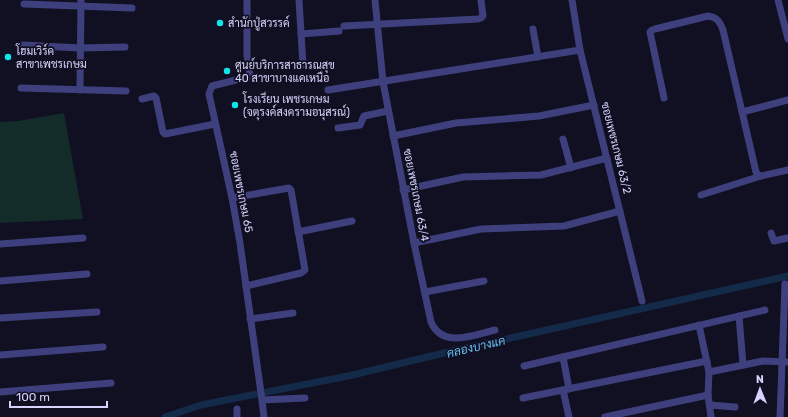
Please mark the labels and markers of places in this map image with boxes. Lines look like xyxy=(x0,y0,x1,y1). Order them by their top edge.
place label: สำนักปู่สวรรค์ xyxy=(228,15,290,31)
marker: สำนักปู่สวรรค์ xyxy=(215,18,225,28)
place label: โฮมเวิร์ค สาขาเพชรเกษม xyxy=(15,43,87,71)
marker: โฮมเวิร์ค สาขาเพชรเกษม xyxy=(3,52,13,62)
place label: ศูนย์บริการสาธารณสุข 40 สาขาบางแคเหนือ xyxy=(235,57,335,85)
marker: ศูนย์บริการสาธารณสุข 40 สาขาบางแคเหนือ xyxy=(222,66,232,76)
place label: โรงเรียน เพชรเกษม (จตุรงค์สงครามอนุสรณ์) xyxy=(242,91,350,121)
marker: โรงเรียน เพชรเกษม (จตุรงค์สงครามอนุสรณ์) xyxy=(230,100,240,110)

